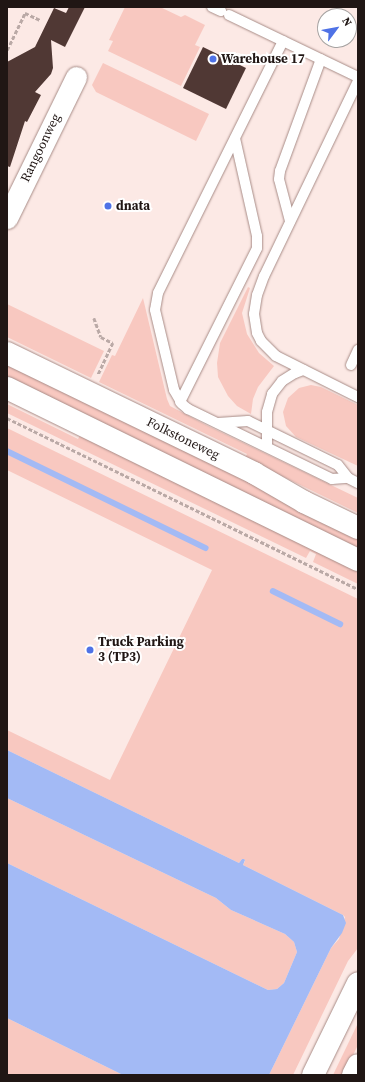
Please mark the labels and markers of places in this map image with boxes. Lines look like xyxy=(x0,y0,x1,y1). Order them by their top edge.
place label: Warehouse 17 xyxy=(221,51,305,67)
marker: Warehouse 17 xyxy=(208,54,218,64)
place label: dnata xyxy=(116,198,150,214)
marker: dnata xyxy=(103,201,113,211)
place label: Truck Parking 3 (TP3) xyxy=(98,635,184,666)
marker: Truck Parking 3 (TP3) xyxy=(85,645,95,655)

